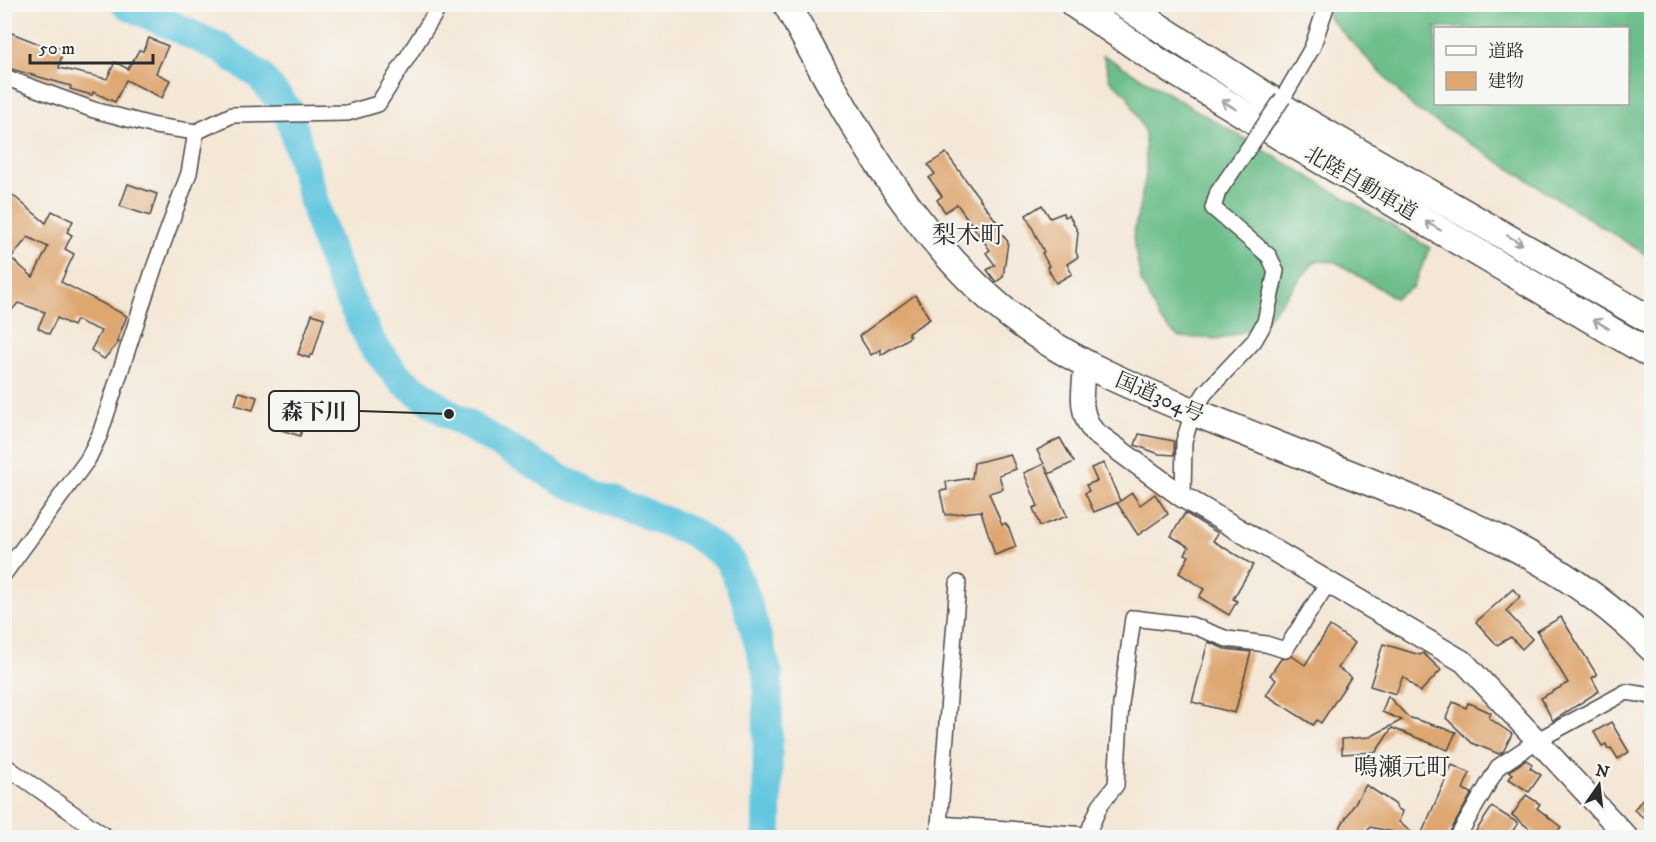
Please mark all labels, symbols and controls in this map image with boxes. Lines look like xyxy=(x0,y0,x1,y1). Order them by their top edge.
scale bar xyxy=(30,27,153,65)
legend xyxy=(1434,27,1629,105)
text: 50 m xyxy=(39,38,75,60)
text: 道路 xyxy=(1488,41,1524,63)
text: 建物 xyxy=(1488,71,1524,93)
one-way arrow xyxy=(1221,99,1238,111)
street label: 北陸自動車道 xyxy=(1299,141,1422,227)
one-way arrow xyxy=(1425,219,1442,231)
district label: 梨木町 xyxy=(932,221,1004,251)
one-way arrow xyxy=(1505,235,1523,246)
one-way arrow xyxy=(1593,318,1610,330)
street label: 国道304号 xyxy=(1111,368,1208,428)
callout: 森下川 xyxy=(269,391,359,431)
text: 森下川 xyxy=(281,399,347,426)
district label: 鳴瀬元町 xyxy=(1354,753,1450,783)
north arrow xyxy=(1569,755,1629,815)
text: N xyxy=(1594,760,1611,783)

